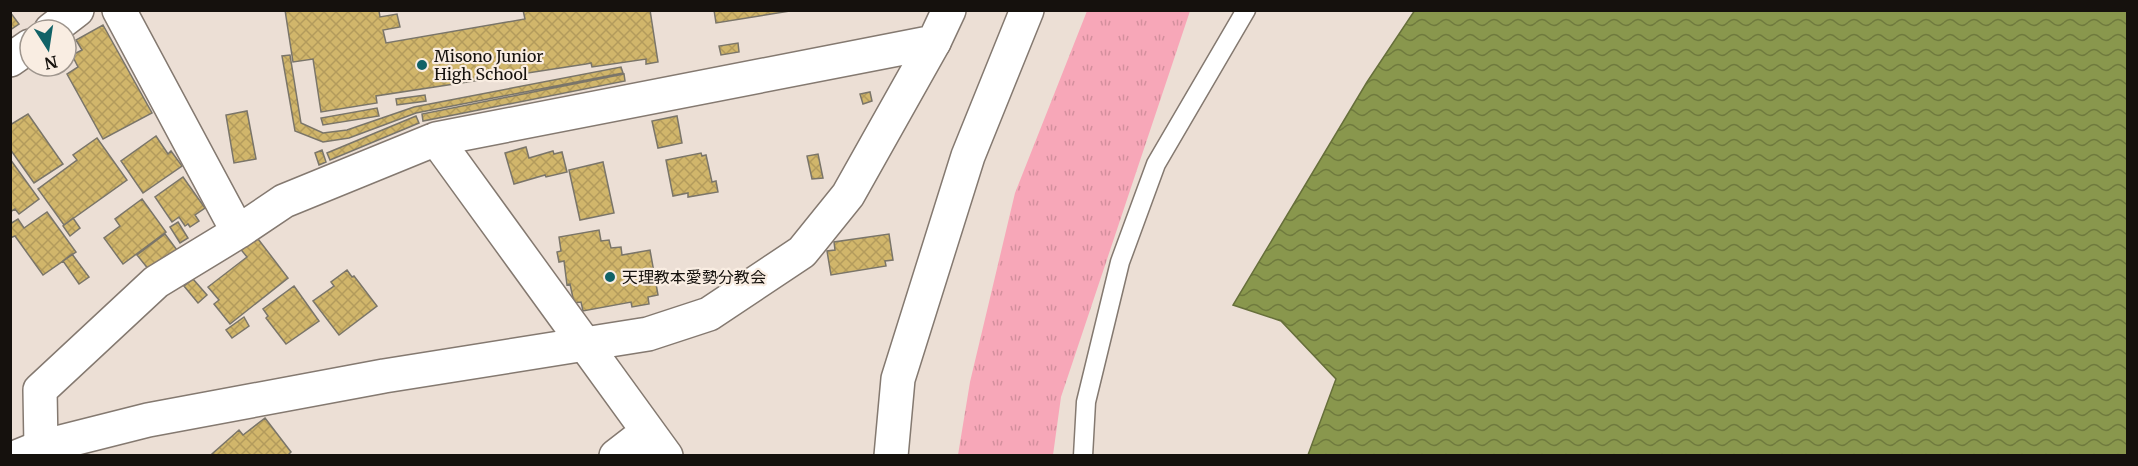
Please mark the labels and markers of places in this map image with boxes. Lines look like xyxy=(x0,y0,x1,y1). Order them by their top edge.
place label: Misono Junior High School xyxy=(434,46,543,84)
marker: Misono Junior High School xyxy=(415,58,429,72)
place label: 天理教本愛勢分教会 xyxy=(622,267,766,287)
marker: 天理教本愛勢分教会 xyxy=(603,270,617,284)

